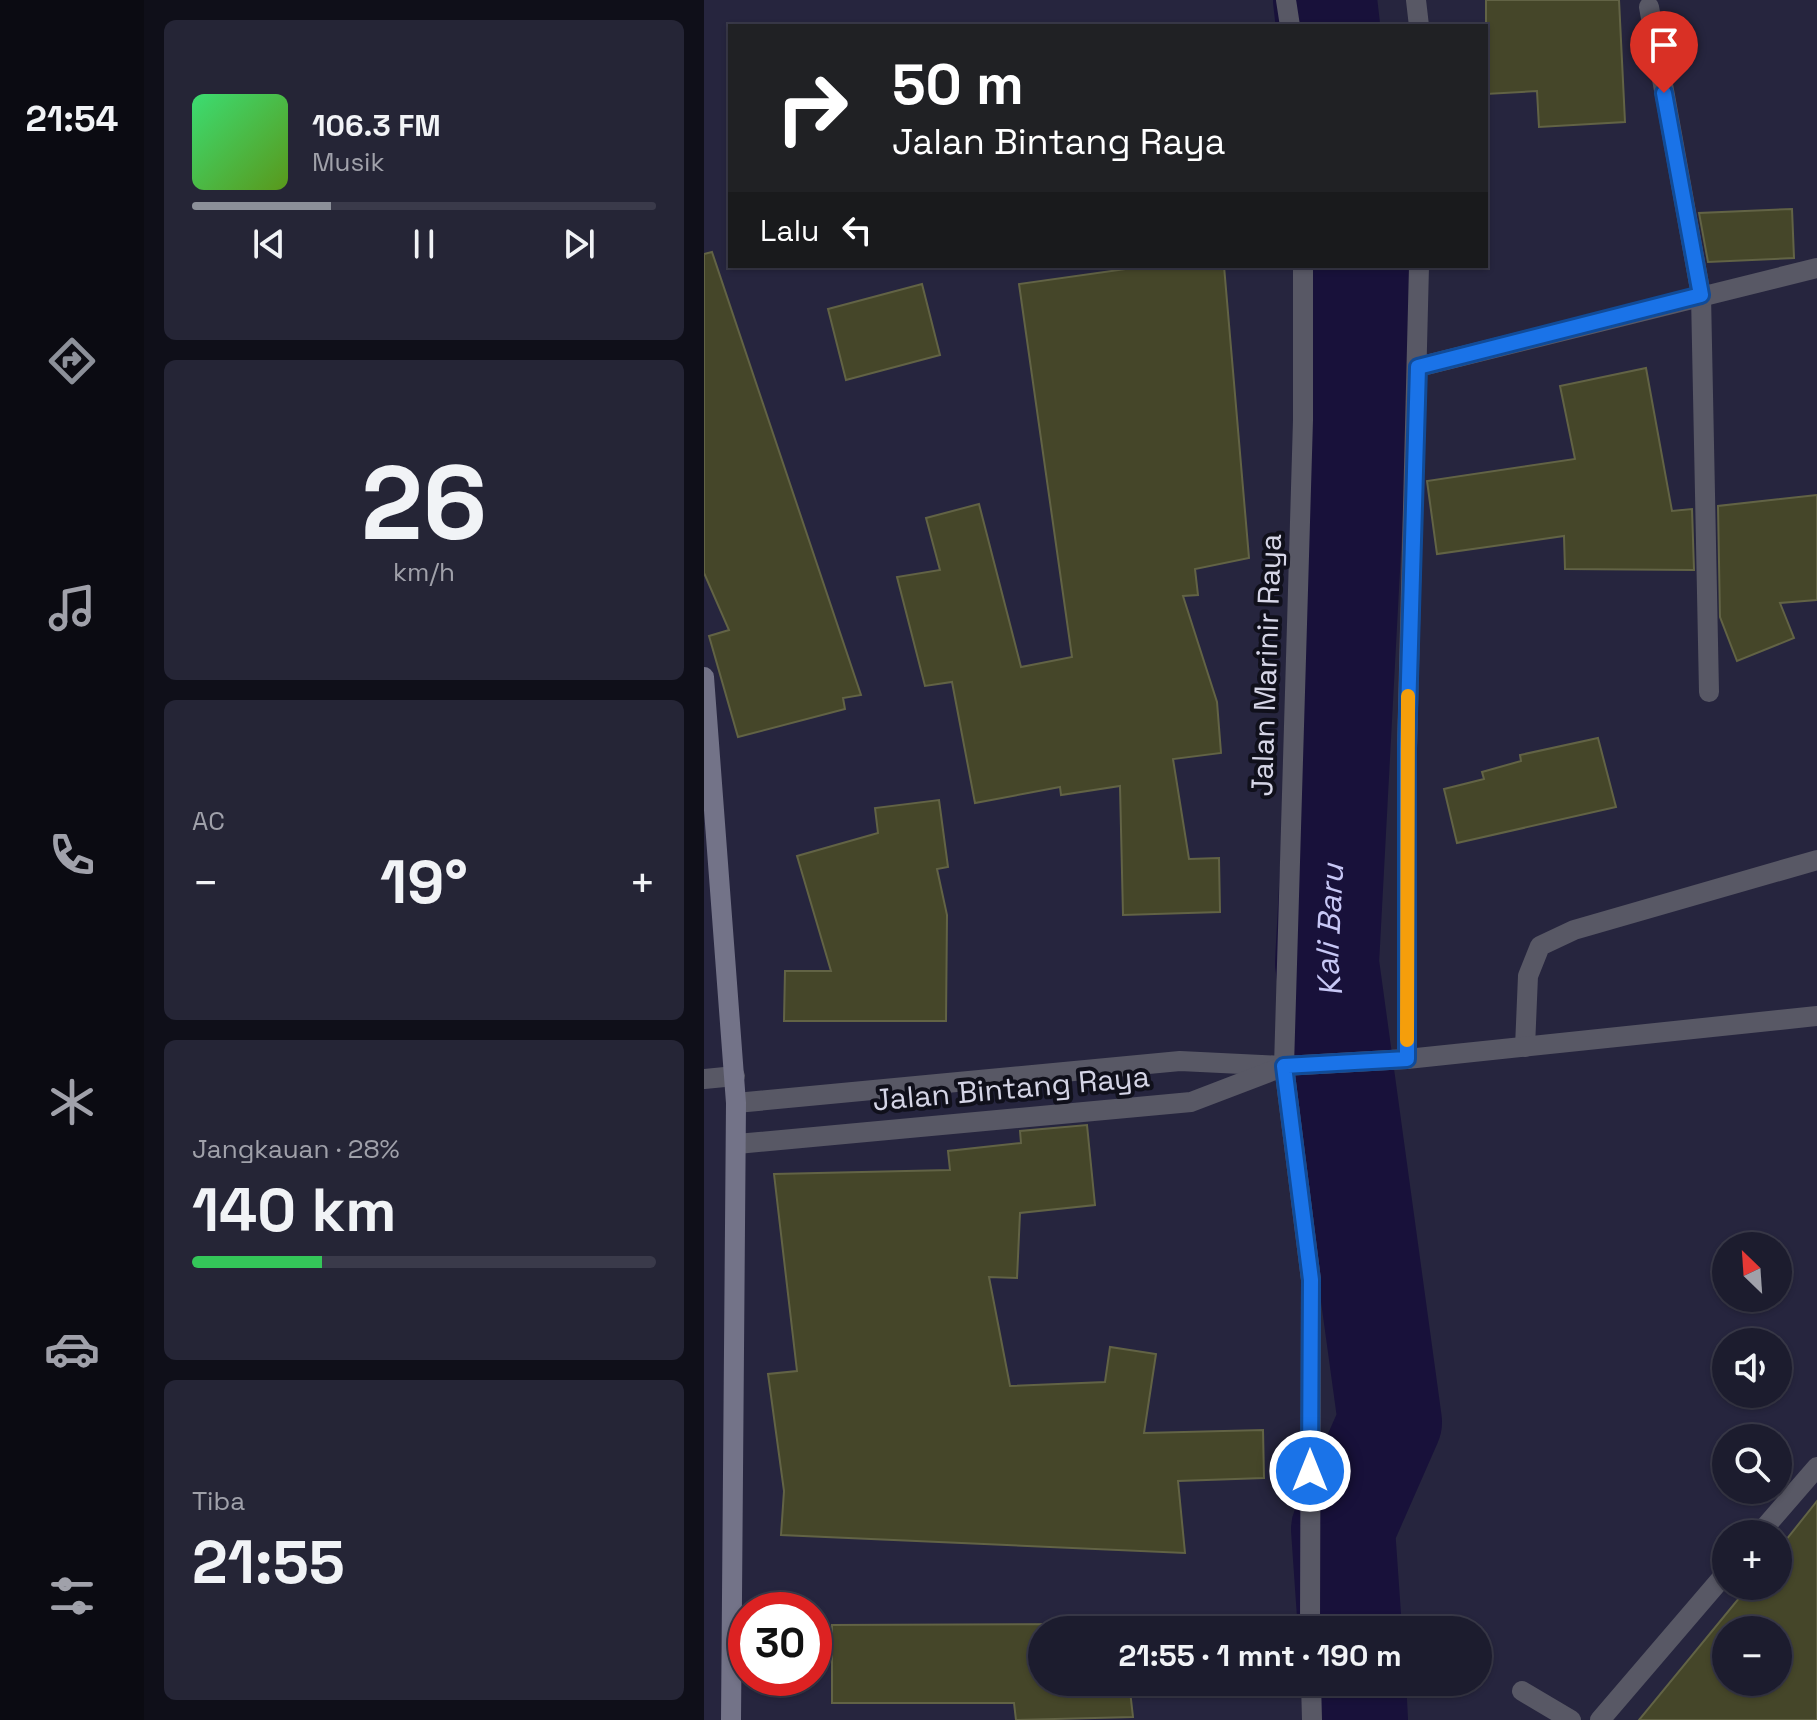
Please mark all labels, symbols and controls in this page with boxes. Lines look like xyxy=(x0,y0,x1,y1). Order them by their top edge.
pin xyxy=(1630,11,1698,93)
icon: arrive xyxy=(1642,23,1686,67)
text: 50 m xyxy=(892,49,1024,120)
icon: right xyxy=(760,56,864,160)
text: 21:54 xyxy=(26,96,118,142)
text: 106.3 FM xyxy=(312,106,441,145)
text: Jalan Bintang Raya xyxy=(892,119,1225,165)
text: Musik xyxy=(312,145,384,179)
icon: left xyxy=(835,208,879,252)
text: Lalu xyxy=(760,211,819,250)
icon: previous xyxy=(247,222,291,266)
icon: pause xyxy=(402,222,446,266)
icon: next xyxy=(557,222,601,266)
icon: directions xyxy=(44,333,100,389)
text: 26 xyxy=(361,437,487,569)
street label: Jalan Marinir Raya xyxy=(1242,533,1290,797)
text: km/h xyxy=(393,555,455,589)
icon: music xyxy=(44,580,100,636)
text: AC xyxy=(192,804,225,838)
icon: phone xyxy=(44,827,100,883)
text: 19° xyxy=(380,844,468,921)
text: − xyxy=(192,855,219,911)
text: + xyxy=(629,855,656,911)
water label: Kali Baru xyxy=(1307,862,1352,999)
street label: Jalan Bintang Raya xyxy=(871,1056,1151,1120)
icon: climate xyxy=(44,1074,100,1130)
text: Jangkauan · 28% xyxy=(192,1132,400,1166)
text: 140 km xyxy=(192,1172,396,1249)
north arrow xyxy=(1712,1232,1792,1312)
map controls xyxy=(1712,1232,1792,1696)
icon: car xyxy=(44,1321,100,1377)
button: sound xyxy=(1712,1328,1792,1408)
button: search xyxy=(1712,1424,1792,1504)
position arrow xyxy=(1268,1429,1352,1513)
text: Tiba xyxy=(192,1484,245,1518)
button: + xyxy=(1712,1520,1792,1600)
text: 21:55 xyxy=(192,1524,345,1601)
icon: filters xyxy=(44,1568,100,1624)
speed limit sign: 30 xyxy=(728,1592,832,1696)
button: − xyxy=(1712,1616,1792,1696)
text: 21:55 · 1 mnt · 190 m xyxy=(1118,1636,1402,1675)

